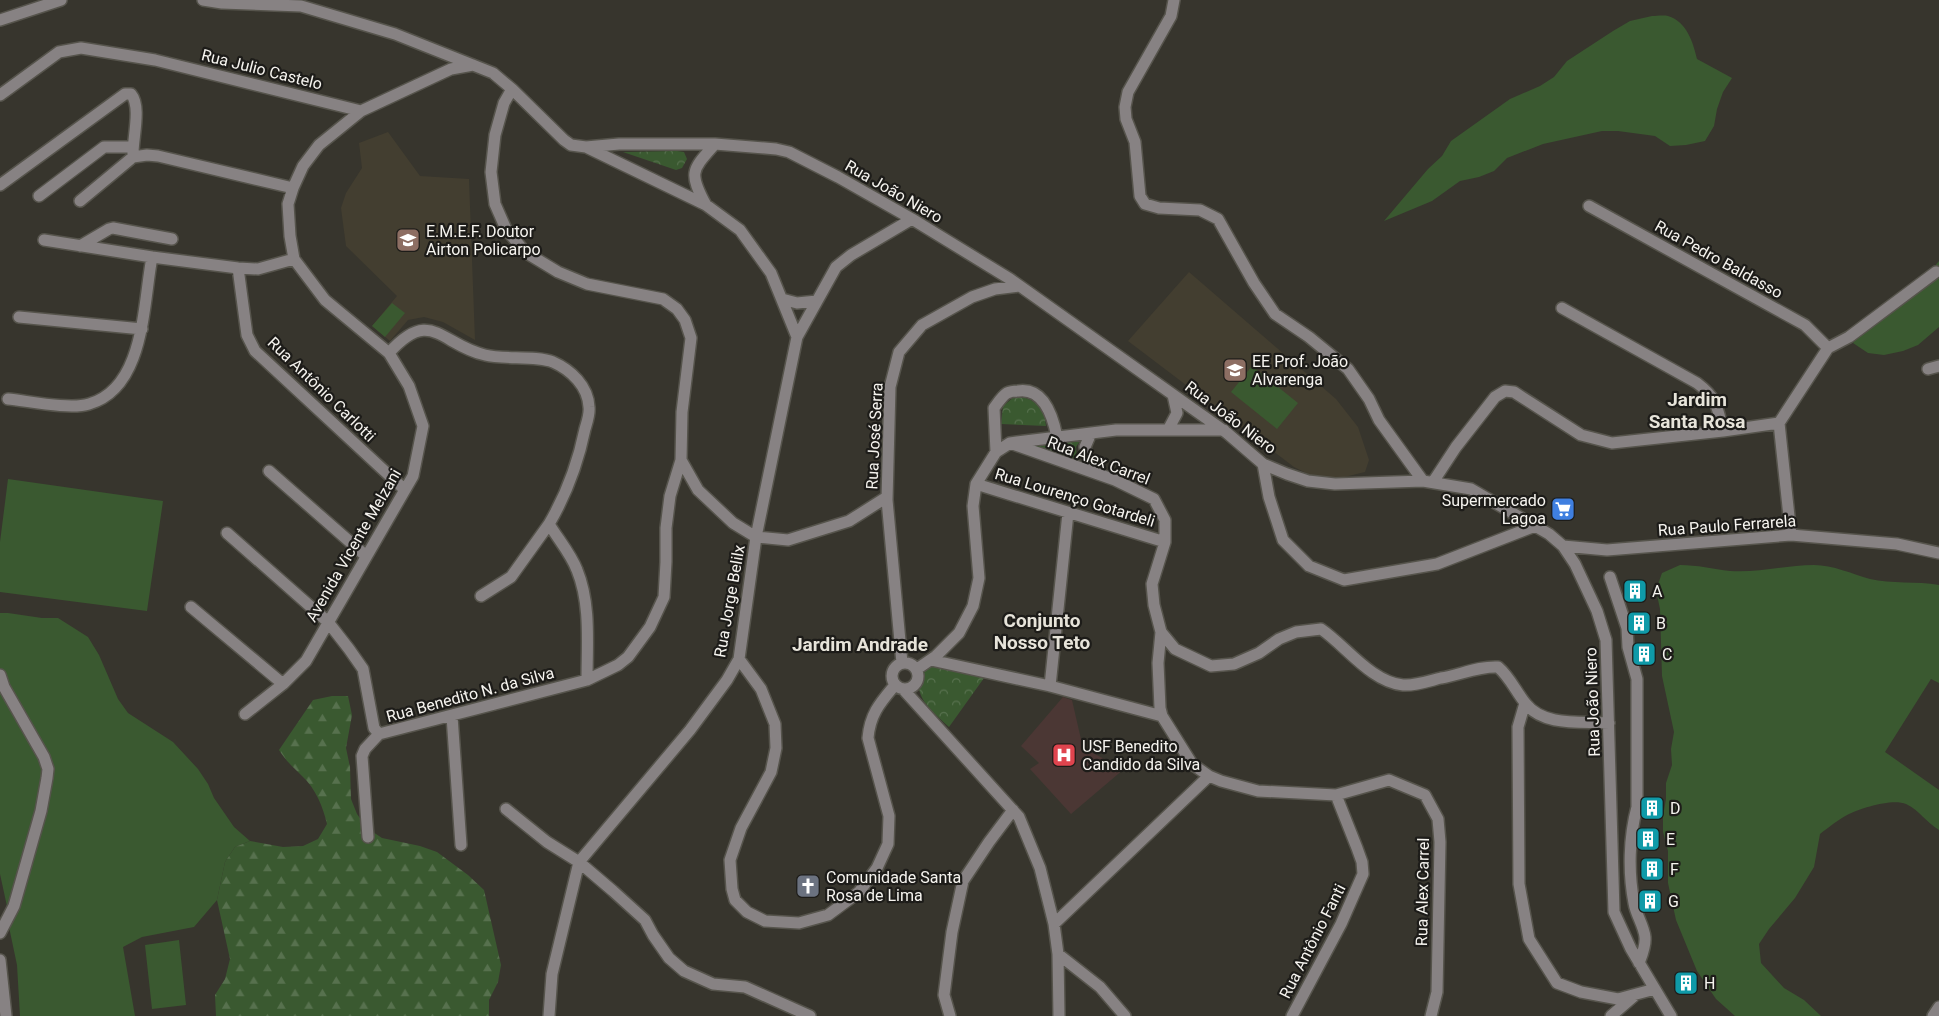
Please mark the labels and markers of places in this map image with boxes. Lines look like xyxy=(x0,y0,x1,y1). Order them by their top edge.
place label: E.M.E.F. Doutor Airton Policarpo xyxy=(426,222,541,259)
school or university icon: E.M.E.F. Doutor Airton Policarpo xyxy=(395,227,421,253)
place label: EE Prof. João Alvarenga xyxy=(1252,352,1348,389)
school or university icon: EE Prof. João Alvarenga xyxy=(1222,357,1248,383)
place label: Supermercado Lagoa xyxy=(1442,491,1546,528)
supermarket icon: Supermercado Lagoa xyxy=(1550,496,1576,522)
building icon: A xyxy=(1622,578,1648,604)
place label: A xyxy=(1652,582,1663,601)
building icon: B xyxy=(1626,610,1652,636)
place label: B xyxy=(1656,614,1666,633)
building icon: C xyxy=(1631,641,1657,667)
place label: C xyxy=(1662,645,1672,664)
place label: USF Benedito Candido da Silva xyxy=(1082,737,1200,774)
hospital icon: USF Benedito Candido da Silva xyxy=(1051,742,1077,768)
building icon: D xyxy=(1639,795,1665,821)
place label: D xyxy=(1670,799,1681,818)
building icon: E xyxy=(1635,826,1661,852)
place label: E xyxy=(1666,830,1675,849)
building icon: F xyxy=(1639,856,1665,882)
place label: F xyxy=(1670,860,1679,879)
place label: Comunidade Santa Rosa de Lima xyxy=(826,868,961,905)
church icon: Comunidade Santa Rosa de Lima xyxy=(795,873,821,899)
building icon: G xyxy=(1637,888,1663,914)
place label: G xyxy=(1668,892,1679,911)
building icon: H xyxy=(1673,970,1699,996)
place label: H xyxy=(1704,974,1715,993)

